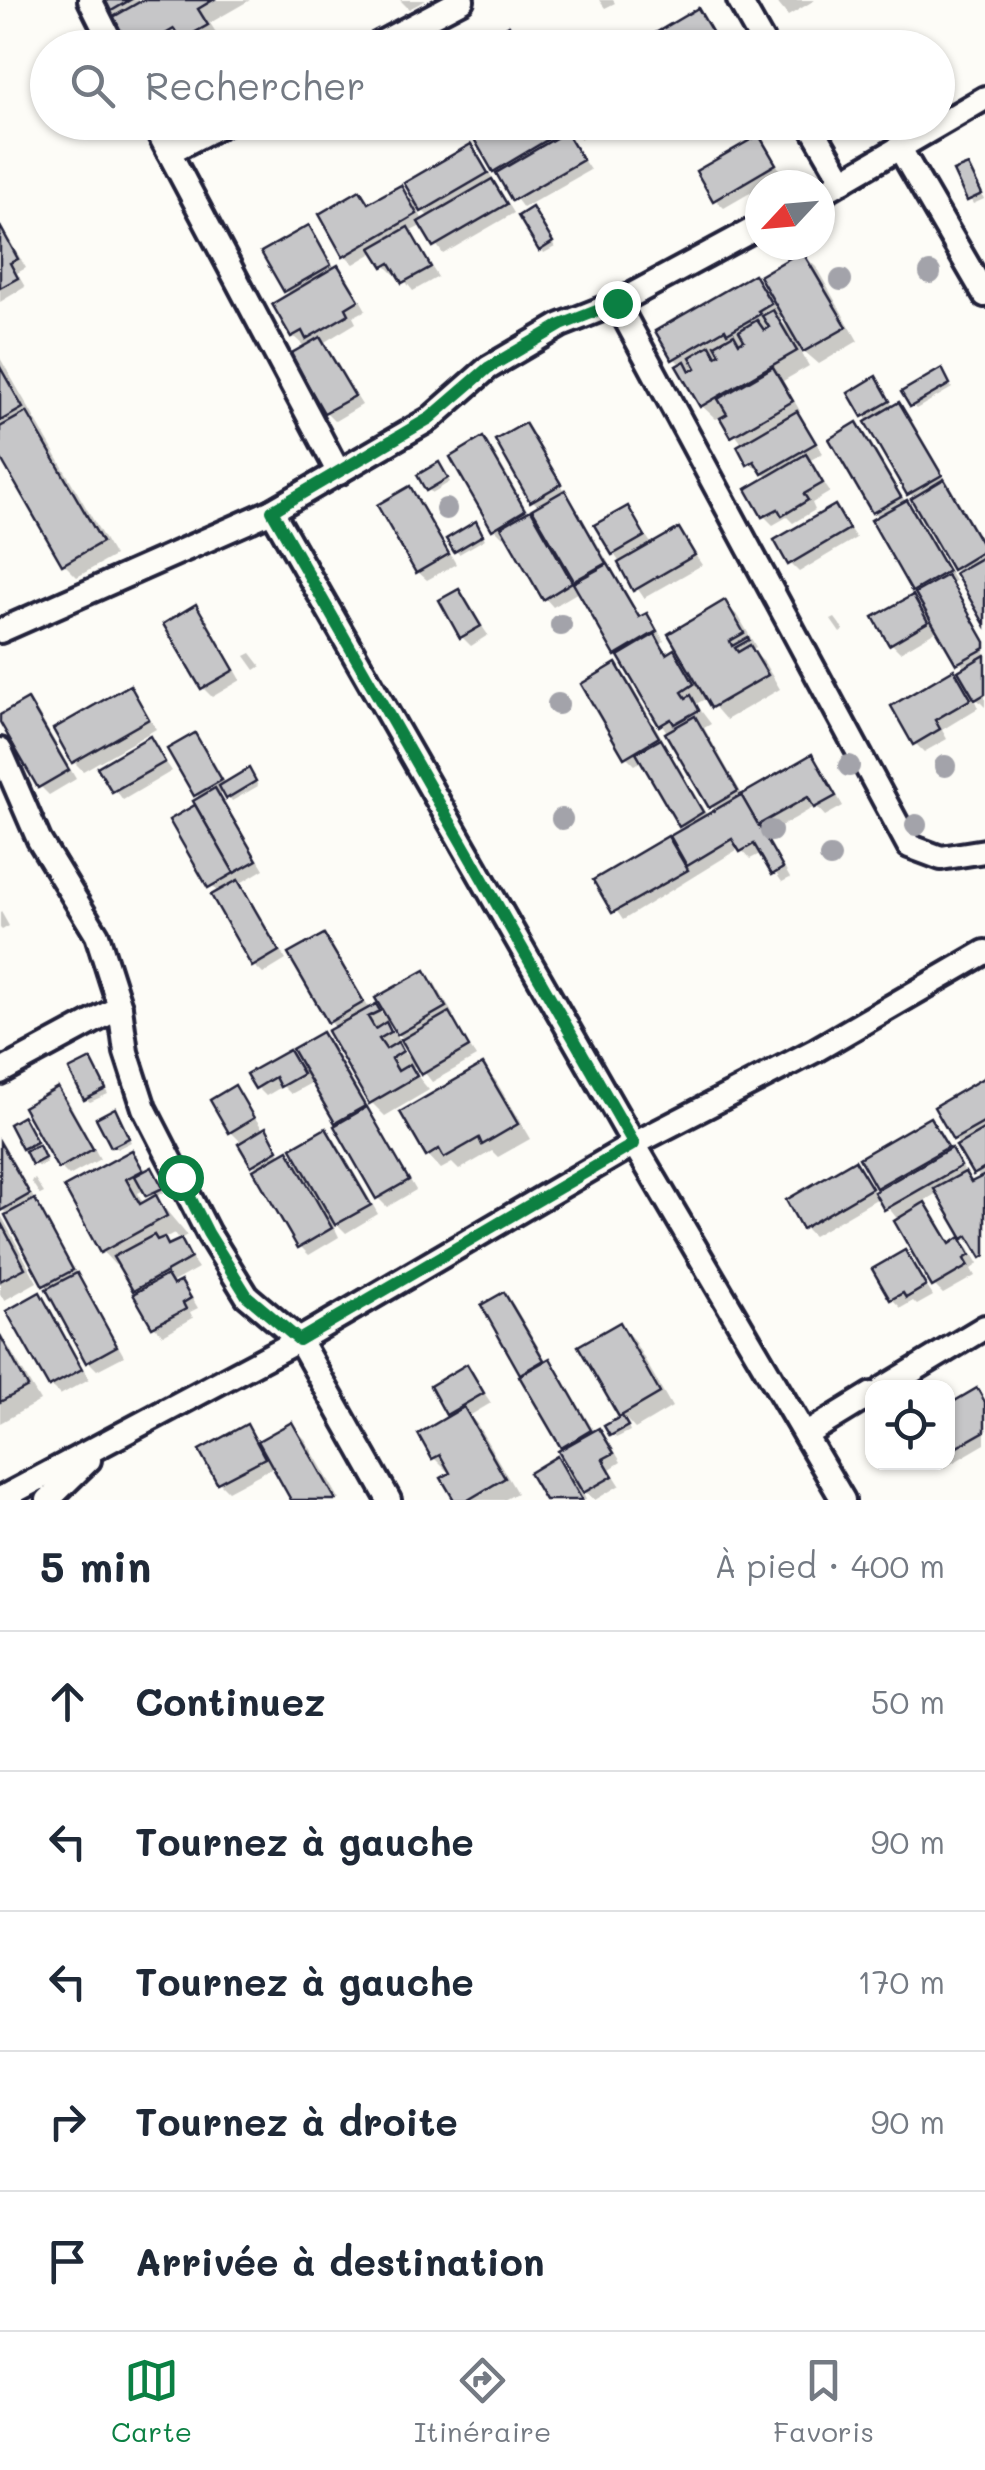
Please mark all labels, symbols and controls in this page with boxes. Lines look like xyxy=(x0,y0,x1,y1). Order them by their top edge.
search box xyxy=(30,30,955,140)
icon: search xyxy=(65,58,120,113)
text: Rechercher xyxy=(145,60,366,110)
north arrow xyxy=(745,170,835,260)
route end xyxy=(595,281,641,327)
route start xyxy=(158,1155,204,1201)
map controls xyxy=(865,1380,955,1470)
button: locate xyxy=(865,1380,955,1470)
text: 5 min xyxy=(40,1538,151,1593)
text: À pied · 400 m xyxy=(715,1544,945,1586)
icon: ahead xyxy=(40,1674,95,1729)
text: Continuez xyxy=(135,1676,326,1726)
text: 50 m xyxy=(871,1680,945,1722)
icon: left xyxy=(40,1814,95,1869)
text: Tournez à gauche xyxy=(135,1816,474,1866)
text: 90 m xyxy=(871,1820,945,1862)
icon: left xyxy=(40,1954,95,2009)
text: Tournez à gauche xyxy=(135,1956,474,2006)
text: 170 m xyxy=(857,1960,945,2002)
icon: right xyxy=(40,2094,95,2149)
text: Tournez à droite xyxy=(135,2096,458,2146)
text: 90 m xyxy=(871,2100,945,2142)
icon: arrive xyxy=(40,2234,95,2289)
text: Arrivée à destination xyxy=(135,2236,545,2286)
tab: Carte xyxy=(111,2353,192,2449)
tab: Itinéraire xyxy=(414,2353,551,2449)
tab: Favoris xyxy=(773,2353,874,2449)

